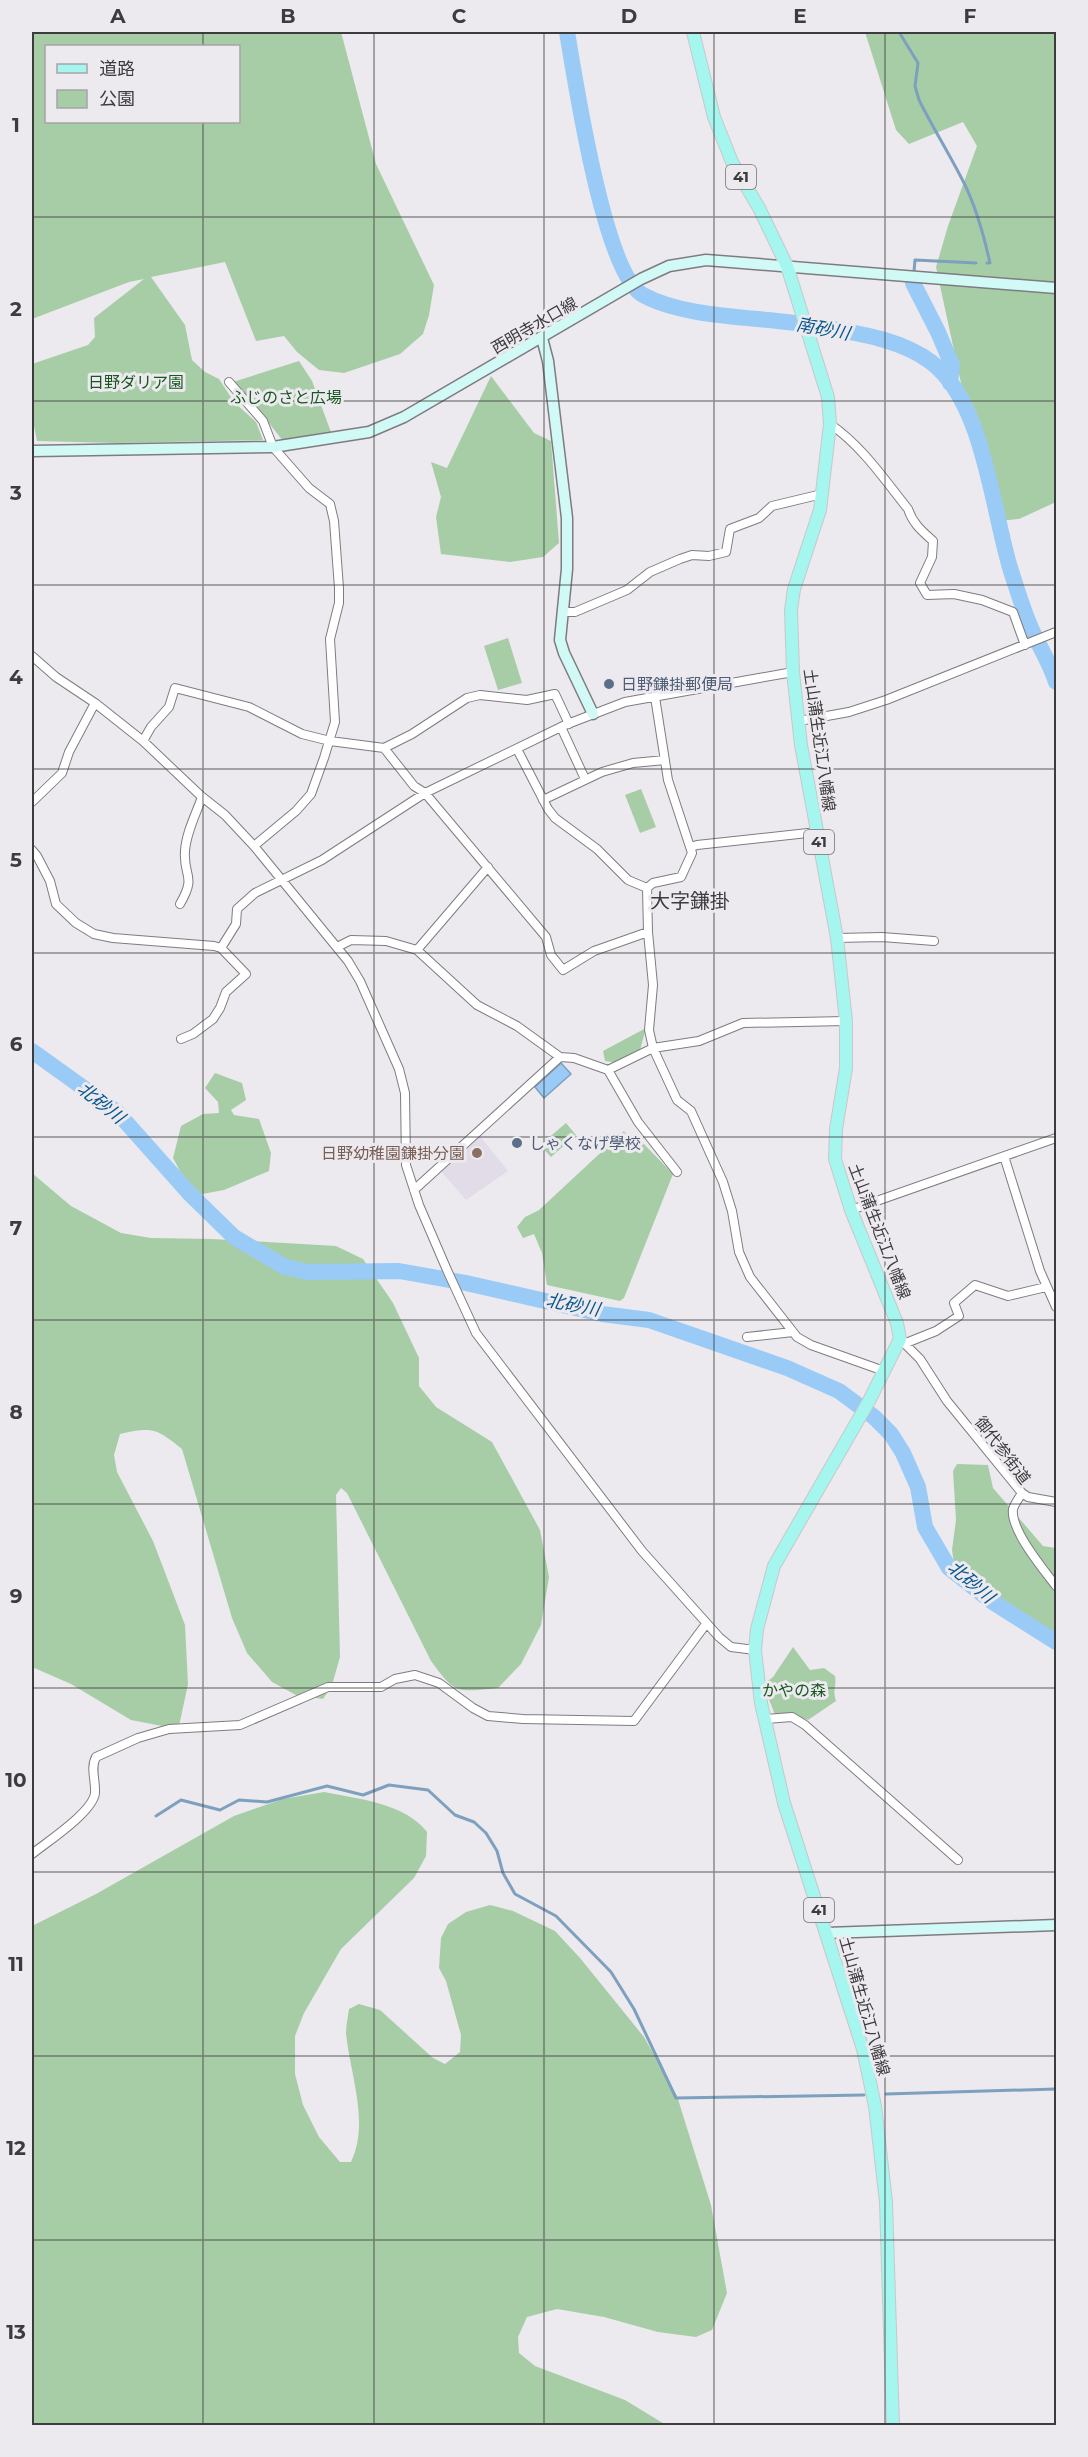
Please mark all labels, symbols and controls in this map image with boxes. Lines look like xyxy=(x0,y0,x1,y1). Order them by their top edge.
text: A xyxy=(109,4,126,28)
text: B xyxy=(280,4,296,28)
text: C xyxy=(452,4,467,28)
text: D xyxy=(621,4,637,28)
text: E xyxy=(793,4,807,28)
text: F xyxy=(964,4,977,28)
legend xyxy=(45,45,240,123)
text: 道路 xyxy=(99,58,135,80)
text: 公園 xyxy=(99,88,135,110)
text: 1 xyxy=(12,113,20,137)
road number: 41 xyxy=(726,165,756,189)
street label: 西明寺水口線 xyxy=(488,293,581,358)
text: 2 xyxy=(10,297,22,321)
water label: 南砂川 xyxy=(794,313,854,345)
park label: 日野ダリア園 xyxy=(88,373,184,392)
park label: ふじのさと広場 xyxy=(230,388,342,407)
text: 3 xyxy=(9,481,22,505)
text: 4 xyxy=(9,665,23,689)
street label: 土山蒲生近江八幡線 xyxy=(800,667,839,813)
place label: 日野鎌掛郵便局 xyxy=(621,675,733,694)
marker: 日野鎌掛郵便局 xyxy=(602,677,616,691)
road number: 41 xyxy=(804,830,834,854)
text: 5 xyxy=(10,848,22,872)
district label: 大字鎌掛 xyxy=(650,889,730,913)
text: 6 xyxy=(10,1032,23,1056)
water label: 北砂川 xyxy=(73,1077,130,1130)
place label: しゃくなげ學校 xyxy=(529,1134,641,1153)
marker: しゃくなげ學校 xyxy=(510,1136,524,1150)
place label: 日野幼稚園鎌掛分園 xyxy=(321,1144,465,1163)
marker: 日野幼稚園鎌掛分園 xyxy=(470,1146,484,1160)
street label: 土山蒲生近江八幡線 xyxy=(845,1161,914,1302)
text: 7 xyxy=(10,1216,22,1240)
water label: 北砂川 xyxy=(544,1289,604,1321)
text: 8 xyxy=(9,1400,23,1424)
street label: 御代参街道 xyxy=(971,1413,1034,1488)
water label: 北砂川 xyxy=(943,1556,1000,1609)
text: 9 xyxy=(10,1584,22,1608)
park label: かやの森 xyxy=(762,1681,826,1700)
text: 10 xyxy=(5,1768,27,1792)
road number: 41 xyxy=(804,1898,834,1922)
street label: 土山蒲生近江八幡線 xyxy=(836,1934,893,2078)
text: 11 xyxy=(8,1952,24,1976)
text: 12 xyxy=(6,2136,26,2160)
text: 13 xyxy=(6,2320,26,2344)

